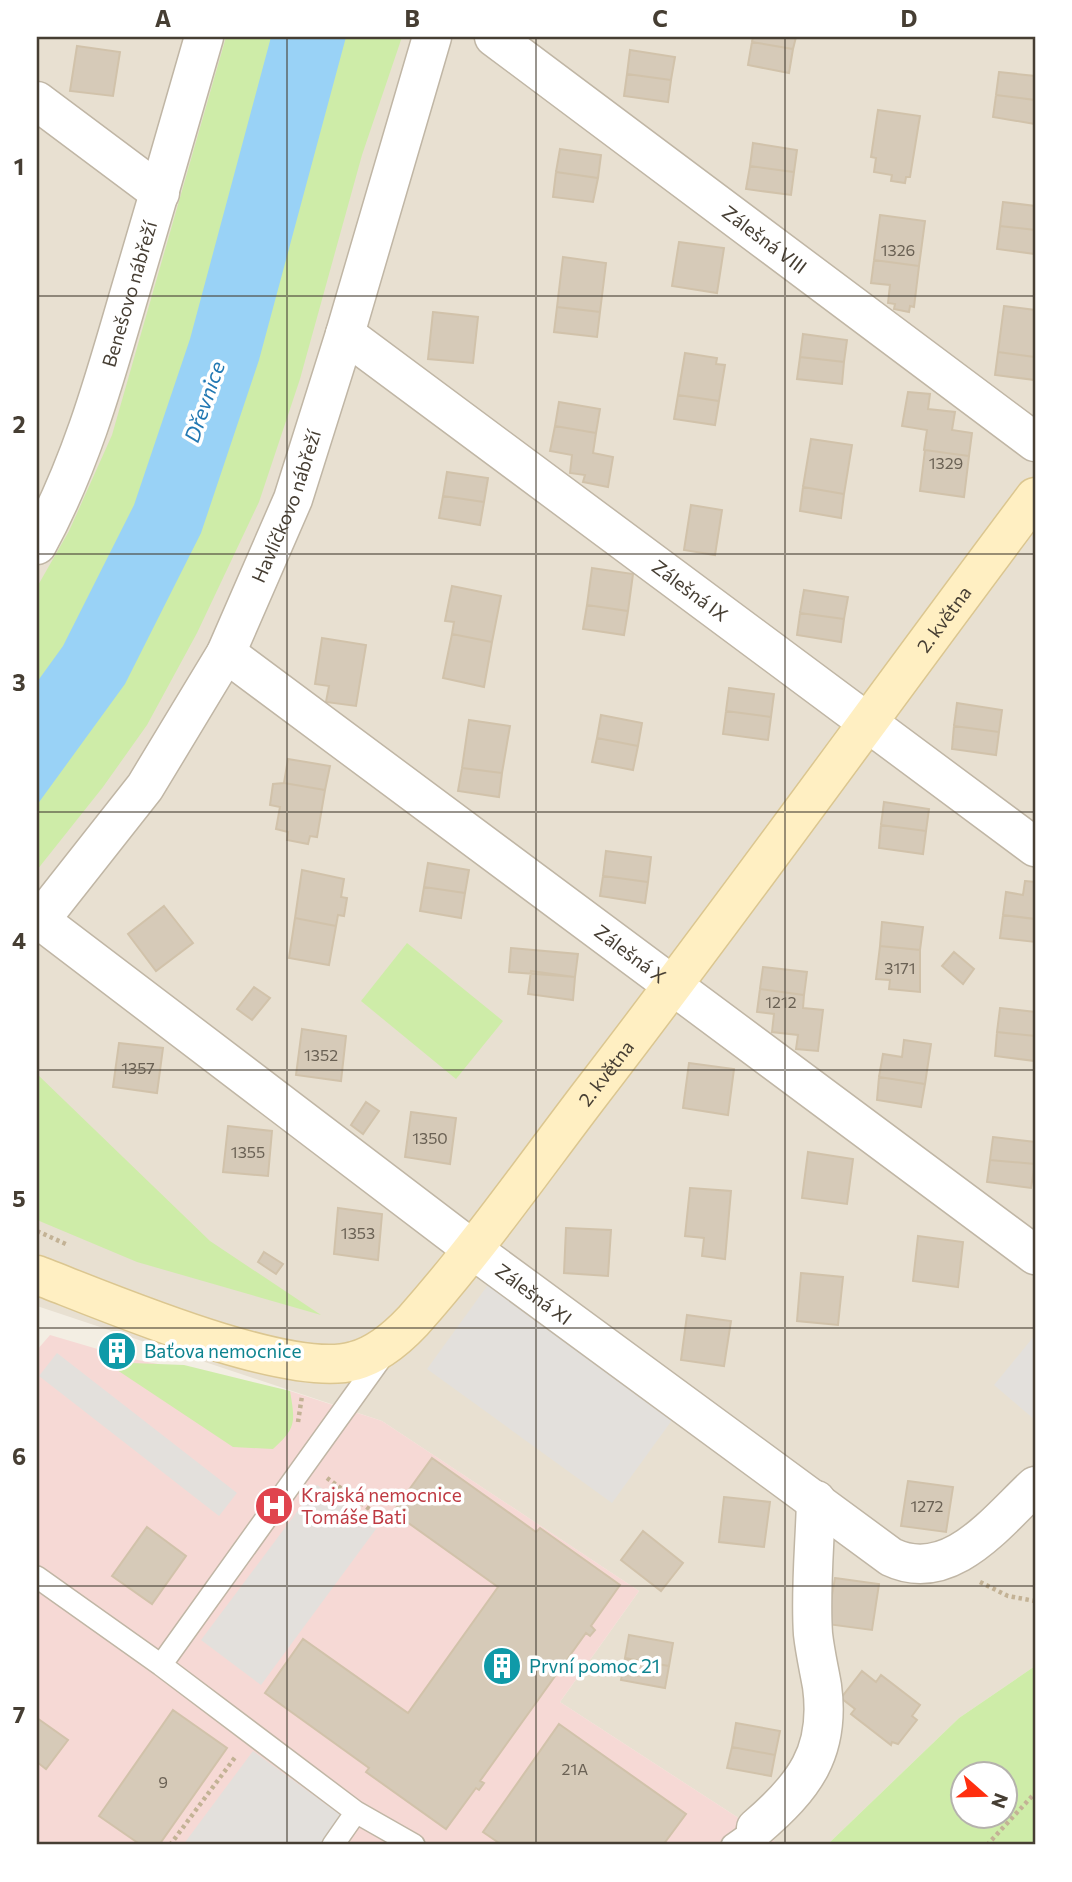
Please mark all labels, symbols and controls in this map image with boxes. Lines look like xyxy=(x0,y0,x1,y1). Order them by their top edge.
text: A xyxy=(155,4,172,32)
text: B xyxy=(404,4,420,32)
text: C xyxy=(652,4,668,32)
text: D xyxy=(901,4,918,32)
text: 1 xyxy=(14,152,24,180)
street label: Zálešná VIII xyxy=(718,200,812,278)
street label: Benešovo nábřeží xyxy=(97,217,162,370)
house number: 1326 xyxy=(881,240,915,259)
water label: Dřevnice xyxy=(178,358,229,445)
text: 2 xyxy=(12,410,26,438)
street label: Havlíčkovo nábřeží xyxy=(246,426,325,586)
house number: 1329 xyxy=(929,453,963,472)
street label: Zálešná IX xyxy=(648,554,733,626)
street label: 2. května xyxy=(911,581,976,657)
text: 3 xyxy=(12,668,26,696)
street label: Zálešná X xyxy=(590,919,671,988)
text: 4 xyxy=(12,926,26,954)
house number: 3171 xyxy=(884,958,916,977)
house number: 1212 xyxy=(765,992,797,1011)
street label: 2. května xyxy=(573,1036,638,1111)
house number: 1352 xyxy=(304,1045,338,1064)
house number: 1357 xyxy=(121,1058,155,1077)
house number: 1350 xyxy=(412,1128,448,1147)
house number: 1355 xyxy=(231,1142,265,1161)
text: 5 xyxy=(12,1184,26,1212)
house number: 1353 xyxy=(341,1223,375,1242)
street label: Zálešná XI xyxy=(491,1258,576,1329)
building icon: Baťova nemocnice xyxy=(96,1330,138,1372)
place label: Baťova nemocnice xyxy=(144,1339,301,1362)
text: 6 xyxy=(12,1442,26,1470)
place label: Krajská nemocnice Tomáše Bati xyxy=(301,1483,462,1528)
hospital icon: Krajská nemocnice Tomáše Bati xyxy=(253,1485,295,1527)
house number: 1272 xyxy=(911,1496,944,1515)
building icon: První pomoc 21 xyxy=(481,1645,523,1687)
place label: První pomoc 21 xyxy=(529,1654,660,1677)
text: 7 xyxy=(13,1700,25,1728)
house number: 21A xyxy=(562,1759,588,1778)
north arrow xyxy=(950,1759,1020,1829)
house number: 9 xyxy=(158,1772,168,1791)
text: N xyxy=(987,1790,1014,1812)

